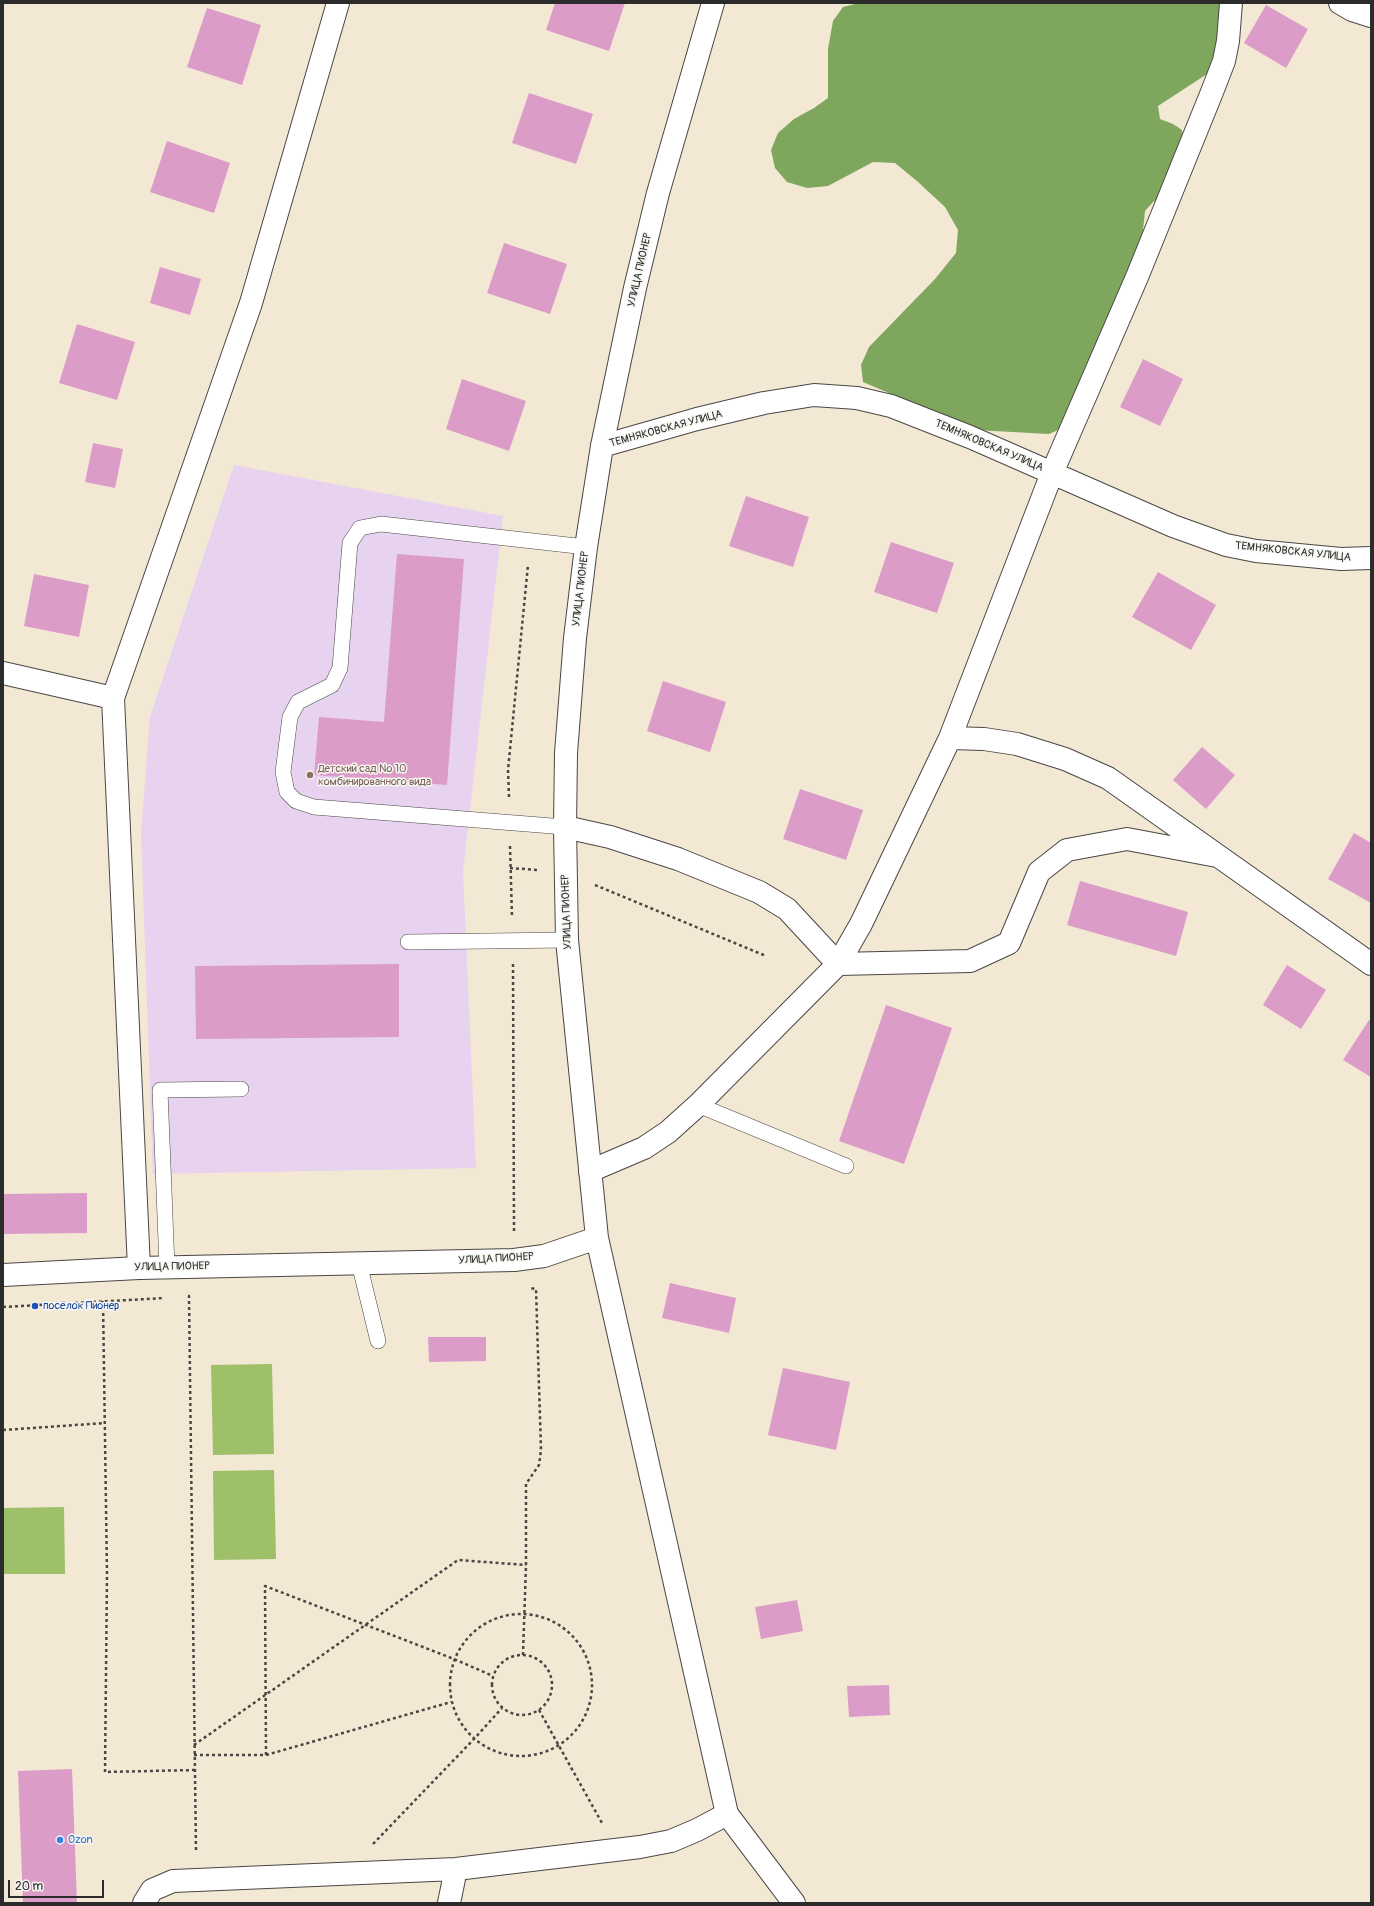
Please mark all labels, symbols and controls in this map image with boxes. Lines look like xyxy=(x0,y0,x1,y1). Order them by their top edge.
street label: УЛИЦА ПИОНЕР xyxy=(625,232,655,308)
street label: ТЕМНЯКОВСКАЯ УЛИЦА xyxy=(608,408,724,450)
street label: ТЕМНЯКОВСКАЯ УЛИЦА xyxy=(933,417,1045,475)
street label: ТЕМНЯКОВСКАЯ УЛИЦА xyxy=(1234,539,1352,565)
street label: УЛИЦА ПИОНЕР xyxy=(570,551,592,627)
place label: Детский сад № 10 комбинированного вида xyxy=(318,762,431,788)
marker: Детский сад № 10 комбинированного вида xyxy=(305,770,315,780)
street label: УЛИЦА ПИОНЕР xyxy=(559,874,575,950)
street label: УЛИЦА ПИОНЕР xyxy=(458,1250,534,1268)
street label: УЛИЦА ПИОНЕР xyxy=(134,1260,210,1274)
place label: посёлок Пионер xyxy=(43,1299,119,1313)
marker: посёлок Пионер xyxy=(30,1301,40,1311)
place label: Ozon xyxy=(68,1833,93,1847)
marker: Ozon xyxy=(55,1835,65,1845)
scale bar xyxy=(10,1872,106,1898)
text: 20 m xyxy=(15,1879,43,1894)

